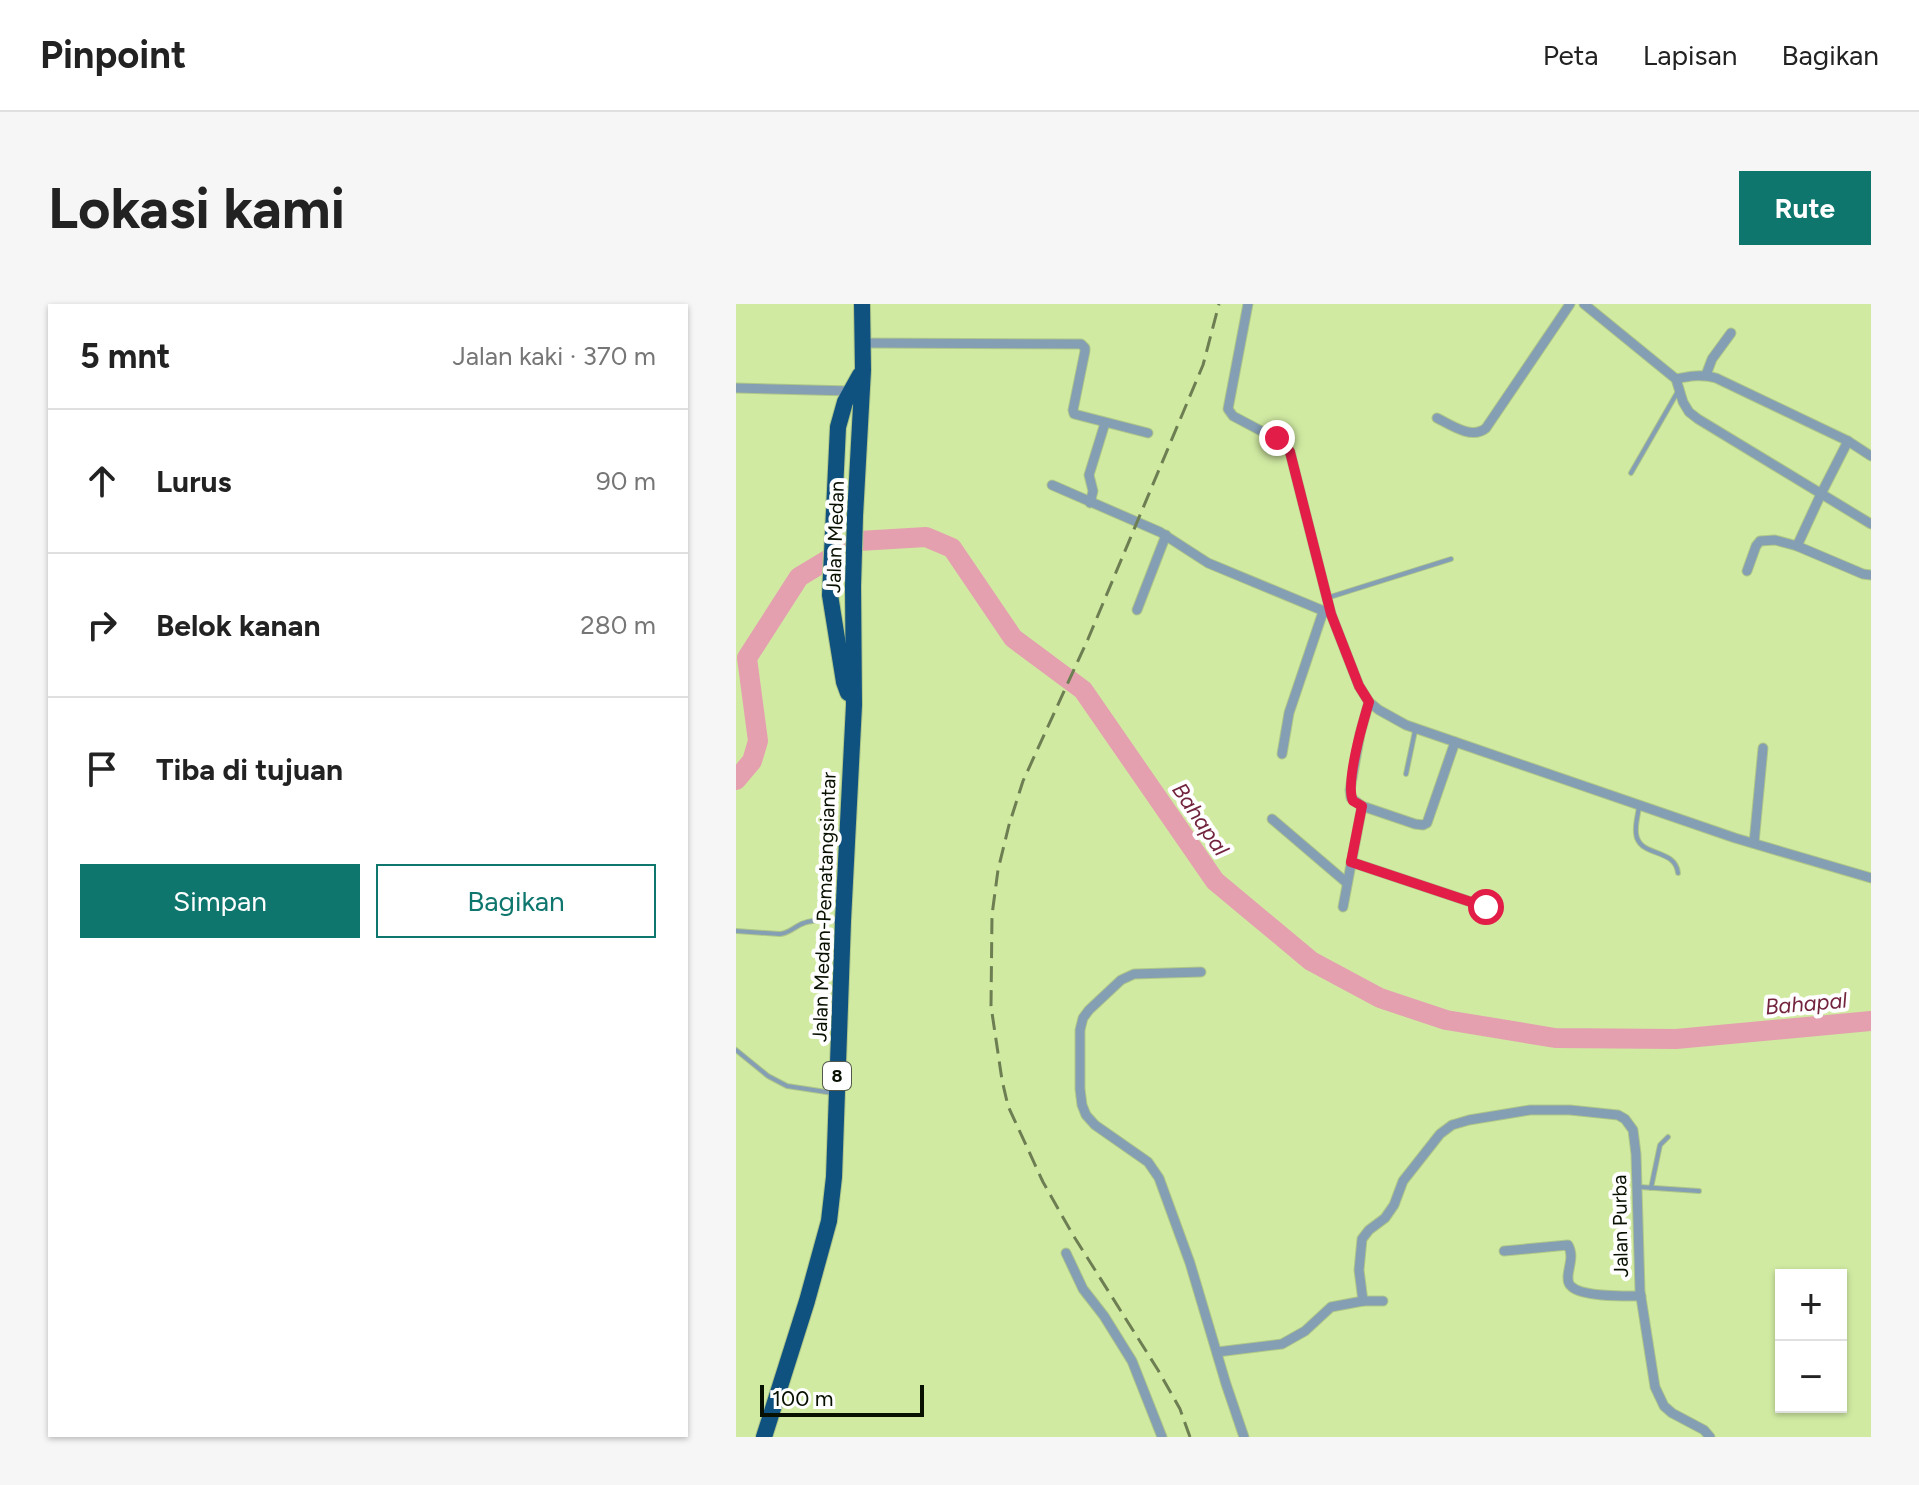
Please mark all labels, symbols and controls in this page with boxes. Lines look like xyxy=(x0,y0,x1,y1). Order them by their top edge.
text: Pinpoint xyxy=(40,32,186,78)
text: Peta xyxy=(1543,38,1599,72)
text: Lapisan xyxy=(1643,38,1737,72)
text: Bagikan xyxy=(1781,38,1879,72)
button: Rute xyxy=(1739,171,1871,245)
text: Lokasi kami xyxy=(48,175,345,242)
text: 5 mnt xyxy=(80,336,170,377)
text: Jalan kaki · 370 m xyxy=(452,340,656,372)
route end xyxy=(1259,420,1295,456)
icon: ahead xyxy=(80,459,124,503)
text: Lurus xyxy=(156,463,232,500)
text: 90 m xyxy=(596,465,656,497)
street label: Jalan Medan xyxy=(821,481,849,593)
icon: right xyxy=(80,603,124,647)
text: Belok kanan xyxy=(156,607,321,644)
text: 280 m xyxy=(580,609,656,641)
icon: arrive xyxy=(80,747,124,791)
text: Tiba di tujuan xyxy=(156,751,343,788)
street label: Jalan Medan-Pematangsiantar xyxy=(807,771,841,1043)
water label: Bahapal xyxy=(1166,778,1235,861)
button: Simpan xyxy=(80,864,360,938)
button: Bagikan xyxy=(376,864,656,938)
route start xyxy=(1468,889,1504,925)
water label: Bahapal xyxy=(1764,986,1848,1021)
road number: 8 xyxy=(823,1062,851,1090)
street label: Jalan Purba xyxy=(1607,1175,1633,1277)
map controls xyxy=(1775,1269,1847,1413)
button: + xyxy=(1775,1269,1847,1341)
button: − xyxy=(1775,1341,1847,1413)
scale bar xyxy=(760,1381,924,1417)
text: 100 m xyxy=(772,1385,833,1412)

